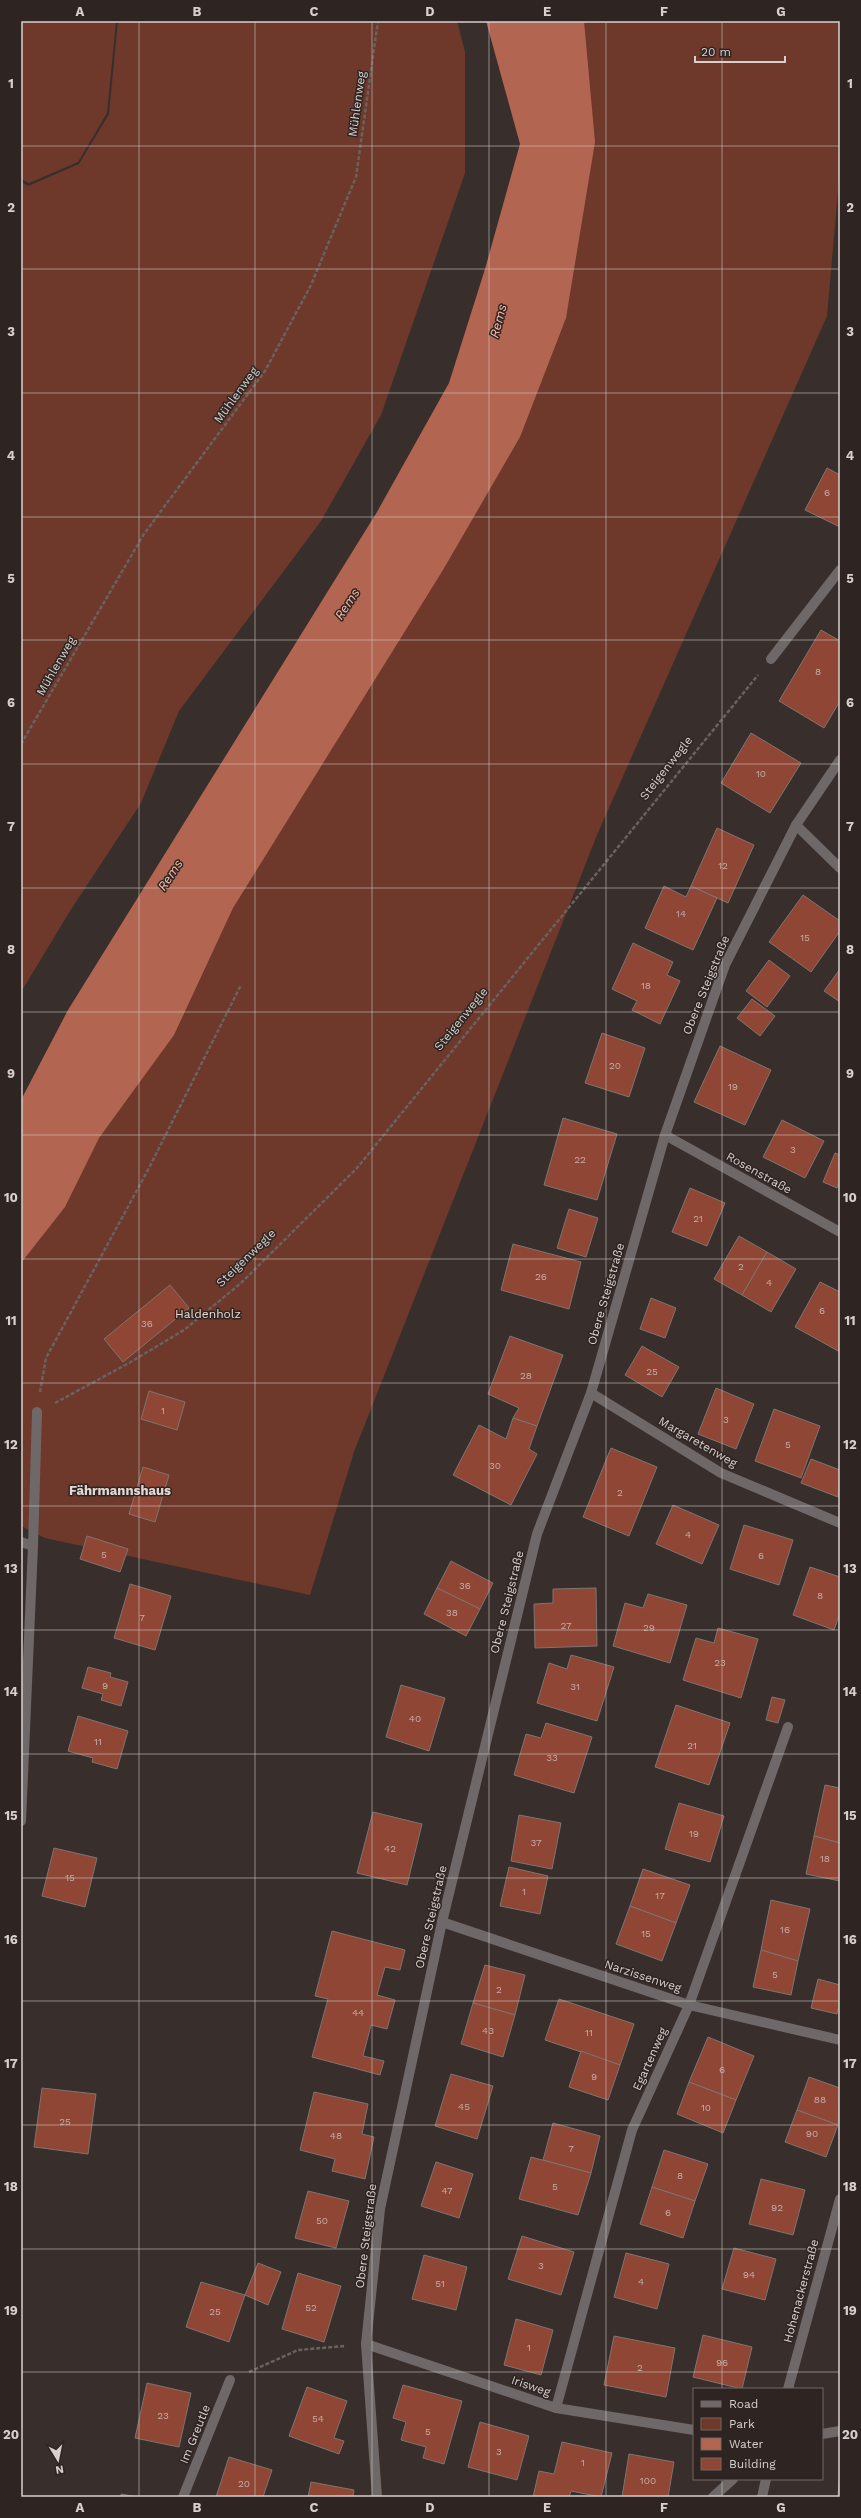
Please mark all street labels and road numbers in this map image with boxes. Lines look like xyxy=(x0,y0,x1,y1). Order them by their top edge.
street label: Mühlenweg xyxy=(345,70,369,138)
street label: Mühlenweg xyxy=(211,364,261,426)
street label: Mühlenweg xyxy=(33,633,79,698)
street label: Steigenwegle xyxy=(637,733,695,803)
street label: Obere Steigstraße xyxy=(680,933,732,1037)
street label: Steigenwegle xyxy=(431,985,491,1053)
street label: Rosenstraße xyxy=(724,1149,794,1197)
street label: Steigenwegle xyxy=(213,1226,279,1290)
street label: Obere Steigstraße xyxy=(585,1241,627,1347)
street label: Margaretenweg xyxy=(656,1414,740,1471)
street label: Obere Steigstraße xyxy=(487,1549,527,1655)
street label: Obere Steigstraße xyxy=(412,1864,450,1970)
street label: Narzissenweg xyxy=(603,1957,684,1995)
street label: Egartenweg xyxy=(630,2025,670,2093)
street label: Obere Steigstraße xyxy=(353,2183,379,2289)
street label: Hohenackerstraße xyxy=(780,2238,822,2344)
street label: Irisweg xyxy=(509,2373,553,2399)
street label: Im Greutle xyxy=(177,2402,213,2466)

